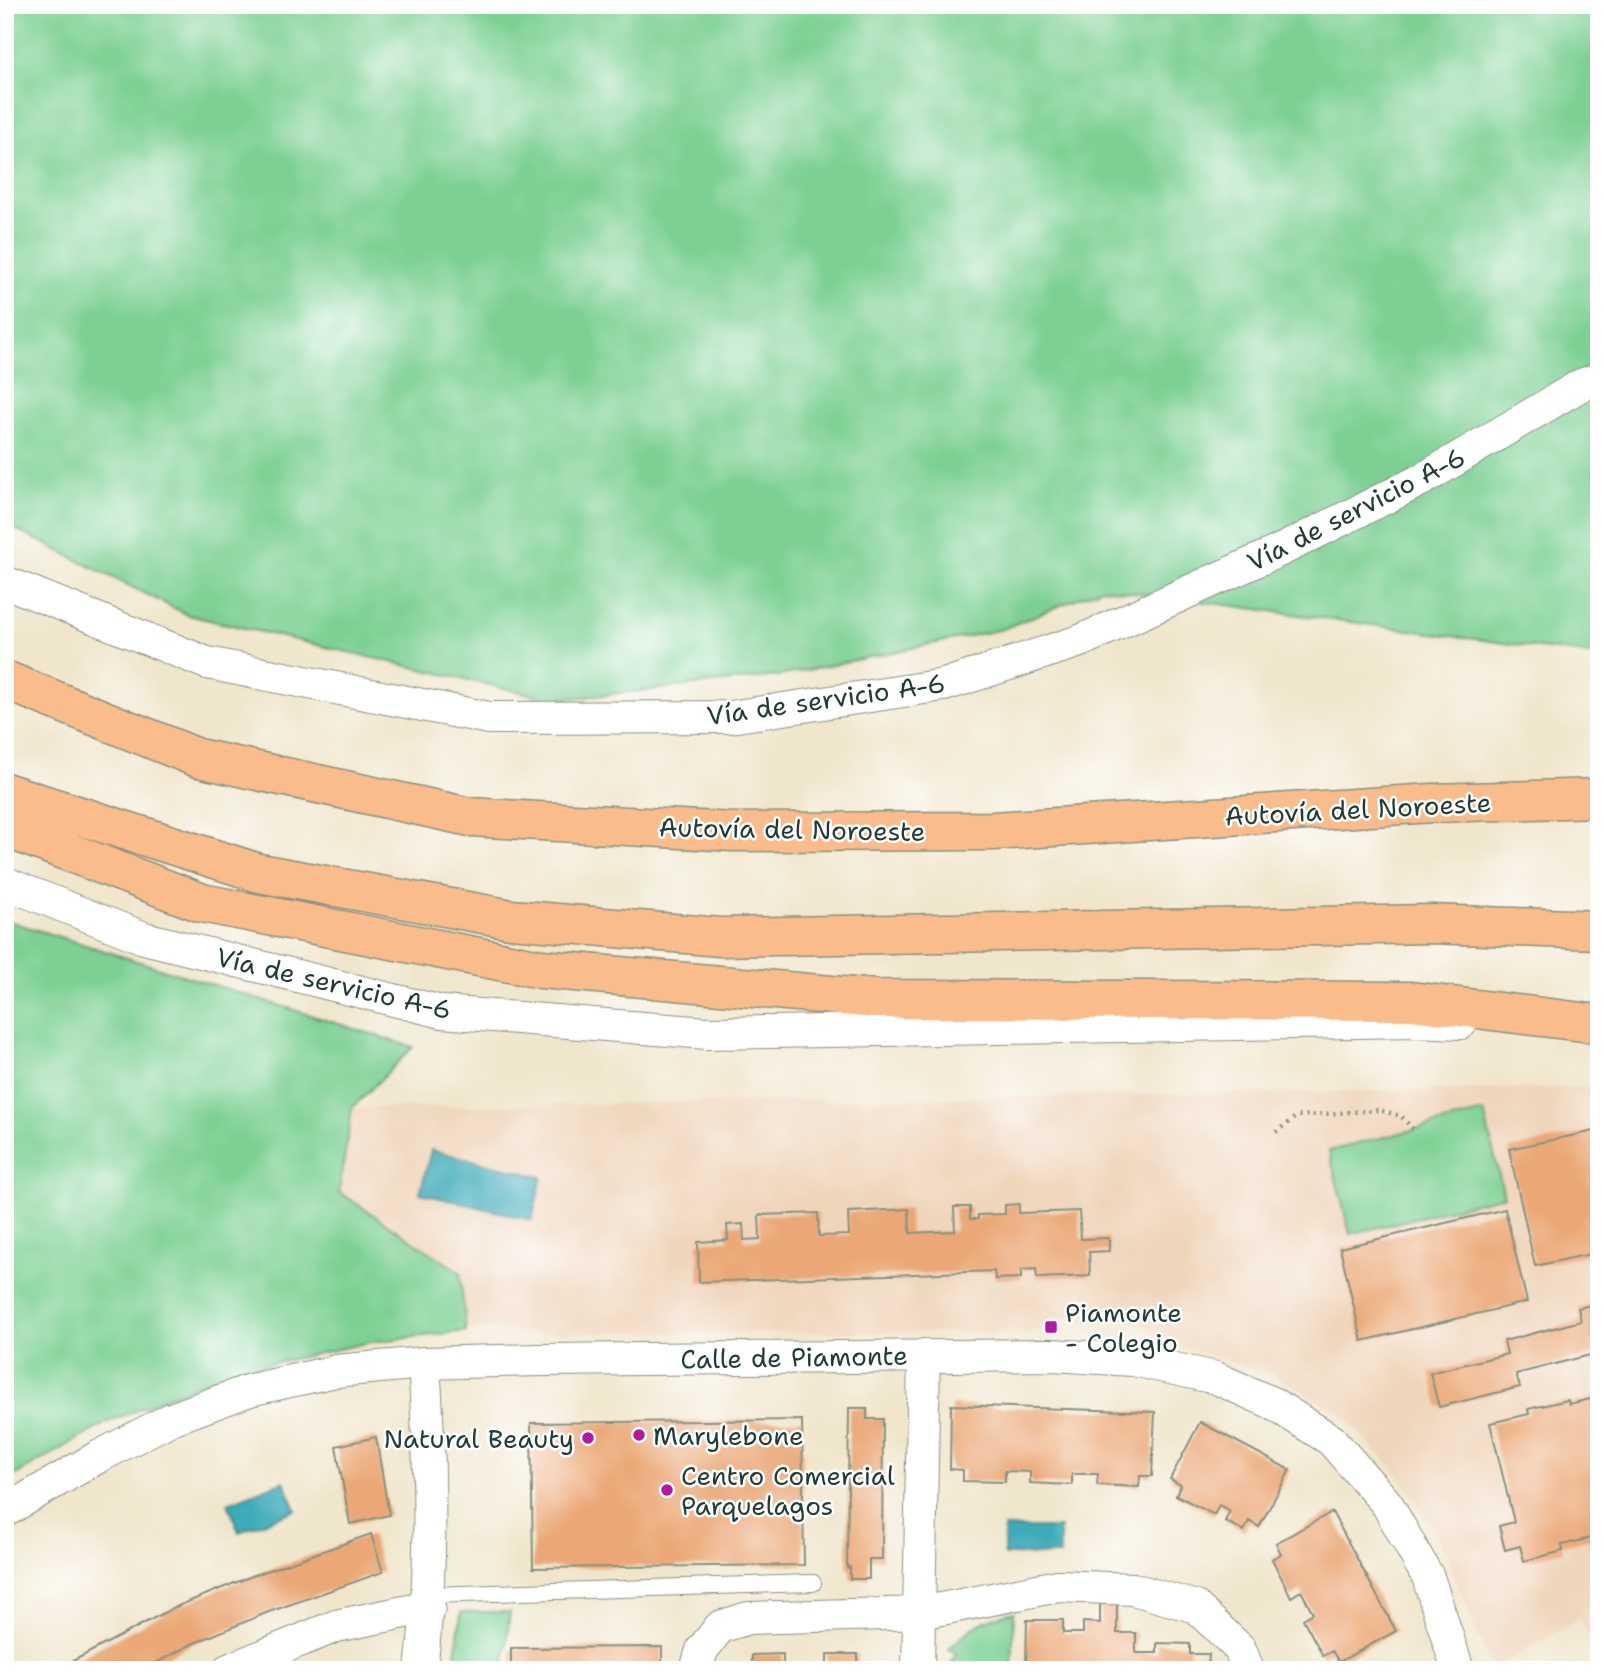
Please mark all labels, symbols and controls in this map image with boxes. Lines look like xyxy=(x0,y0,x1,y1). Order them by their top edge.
street label: Vía de servicio A-6 xyxy=(1241,439,1471,579)
street label: Vía de servicio A-6 xyxy=(705,665,947,733)
street label: Autovía del Noroeste xyxy=(1224,785,1492,833)
street label: Autovía del Noroeste xyxy=(658,809,926,849)
street label: Vía de servicio A-6 xyxy=(213,939,455,1027)
place label: Piamonte - Colegio xyxy=(1065,1295,1182,1360)
marker: Piamonte - Colegio xyxy=(1043,1319,1059,1335)
street label: Calle de Piamonte xyxy=(680,1338,908,1376)
place label: Marylebone xyxy=(653,1418,804,1453)
place label: Natural Beauty xyxy=(383,1421,574,1456)
marker: Marylebone xyxy=(631,1427,647,1443)
marker: Natural Beauty xyxy=(580,1430,596,1446)
place label: Centro Comercial Parquelagos xyxy=(681,1458,895,1523)
marker: Centro Comercial Parquelagos xyxy=(659,1482,675,1498)

